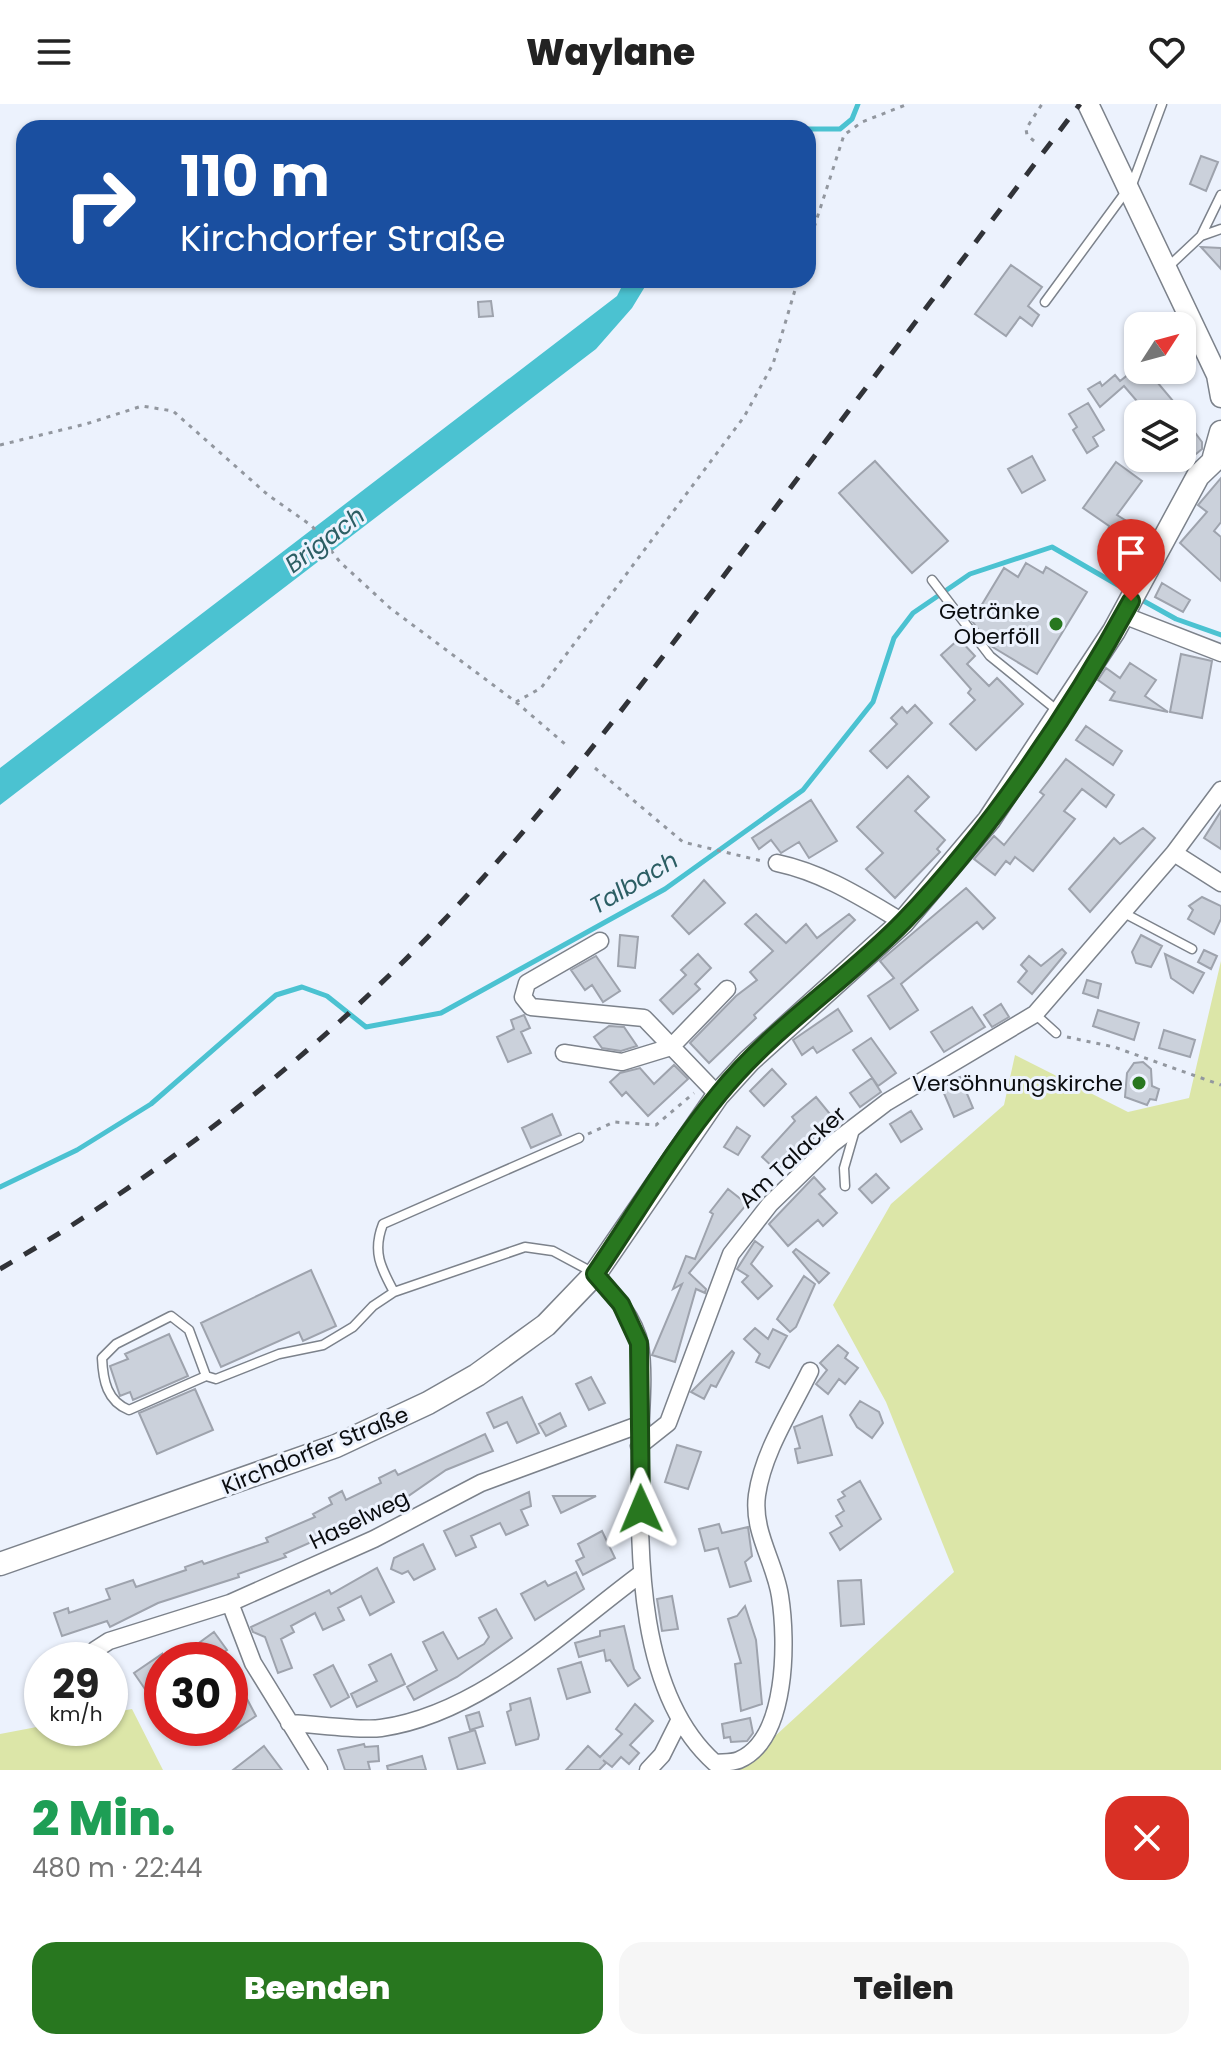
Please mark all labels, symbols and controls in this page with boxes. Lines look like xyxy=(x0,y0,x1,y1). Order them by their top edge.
text: Waylane xyxy=(526,27,695,78)
icon: menu xyxy=(32,30,76,74)
icon: heart xyxy=(1145,30,1189,74)
text: 110 m xyxy=(180,137,330,216)
icon: right xyxy=(48,152,152,256)
text: Kirchdorfer Straße xyxy=(180,213,506,264)
north arrow xyxy=(1124,312,1196,384)
map controls xyxy=(1124,312,1196,472)
button: layers xyxy=(1124,400,1196,472)
water label: Brigach xyxy=(278,499,371,580)
pin xyxy=(1097,519,1165,601)
icon: arrive xyxy=(1109,531,1153,575)
place label: Getränke Oberföll xyxy=(939,596,1040,652)
marker: Getränke Oberföll xyxy=(1047,615,1065,633)
water label: Talbach xyxy=(583,843,684,922)
place label: Versöhnungskirche xyxy=(912,1068,1123,1099)
marker: Versöhnungskirche xyxy=(1130,1074,1148,1092)
street label: Am Talacker xyxy=(732,1099,853,1215)
street label: Kirchdorfer Straße xyxy=(217,1399,413,1502)
position arrow xyxy=(599,1467,683,1551)
street label: Haselweg xyxy=(304,1482,414,1557)
speed limit sign: 30 xyxy=(144,1642,248,1746)
text: 29 xyxy=(52,1656,100,1712)
text: km/h xyxy=(49,1700,103,1728)
text: 2 Min. xyxy=(32,1785,176,1852)
button: close xyxy=(1105,1796,1189,1880)
text: 480 m · 22:44 xyxy=(32,1850,202,1886)
button: Beenden xyxy=(32,1942,603,2034)
button: Teilen xyxy=(619,1942,1189,2034)

